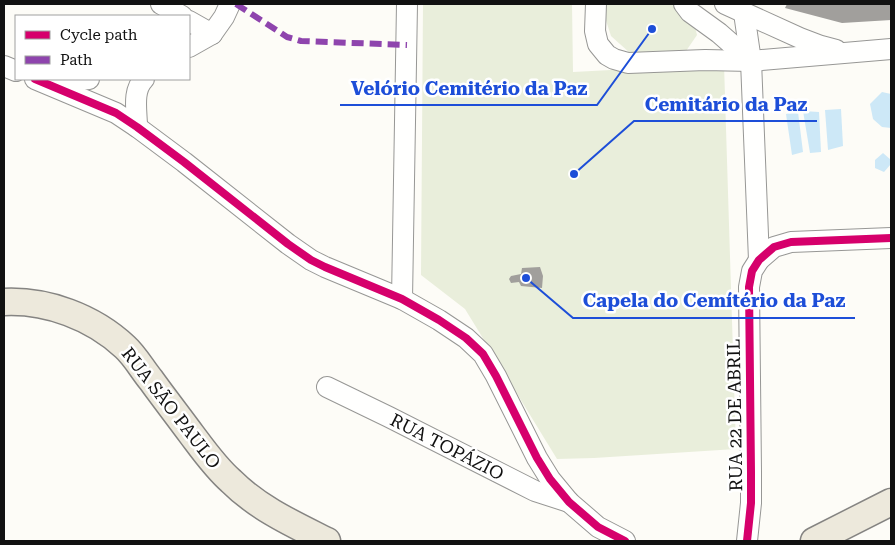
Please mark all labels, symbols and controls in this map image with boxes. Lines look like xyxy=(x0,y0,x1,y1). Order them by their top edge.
legend xyxy=(15,15,190,80)
text: Cycle path xyxy=(60,26,138,44)
text: Path xyxy=(60,51,93,69)
callout: Velório Cemitério da Paz xyxy=(340,71,597,105)
text: Velório Cemitério da Paz xyxy=(351,77,587,100)
callout: Cemitário da Paz xyxy=(634,87,817,121)
text: Cemitário da Paz xyxy=(645,93,807,116)
callout: Capela do Cemítério da Paz xyxy=(573,284,855,318)
text: Capela do Cemítério da Paz xyxy=(583,289,846,312)
street label: RUA 22 DE ABRIL xyxy=(723,338,746,492)
street label: RUA SÃO PAULO xyxy=(118,343,225,472)
street label: RUA TOPÁZIO xyxy=(387,409,508,484)

